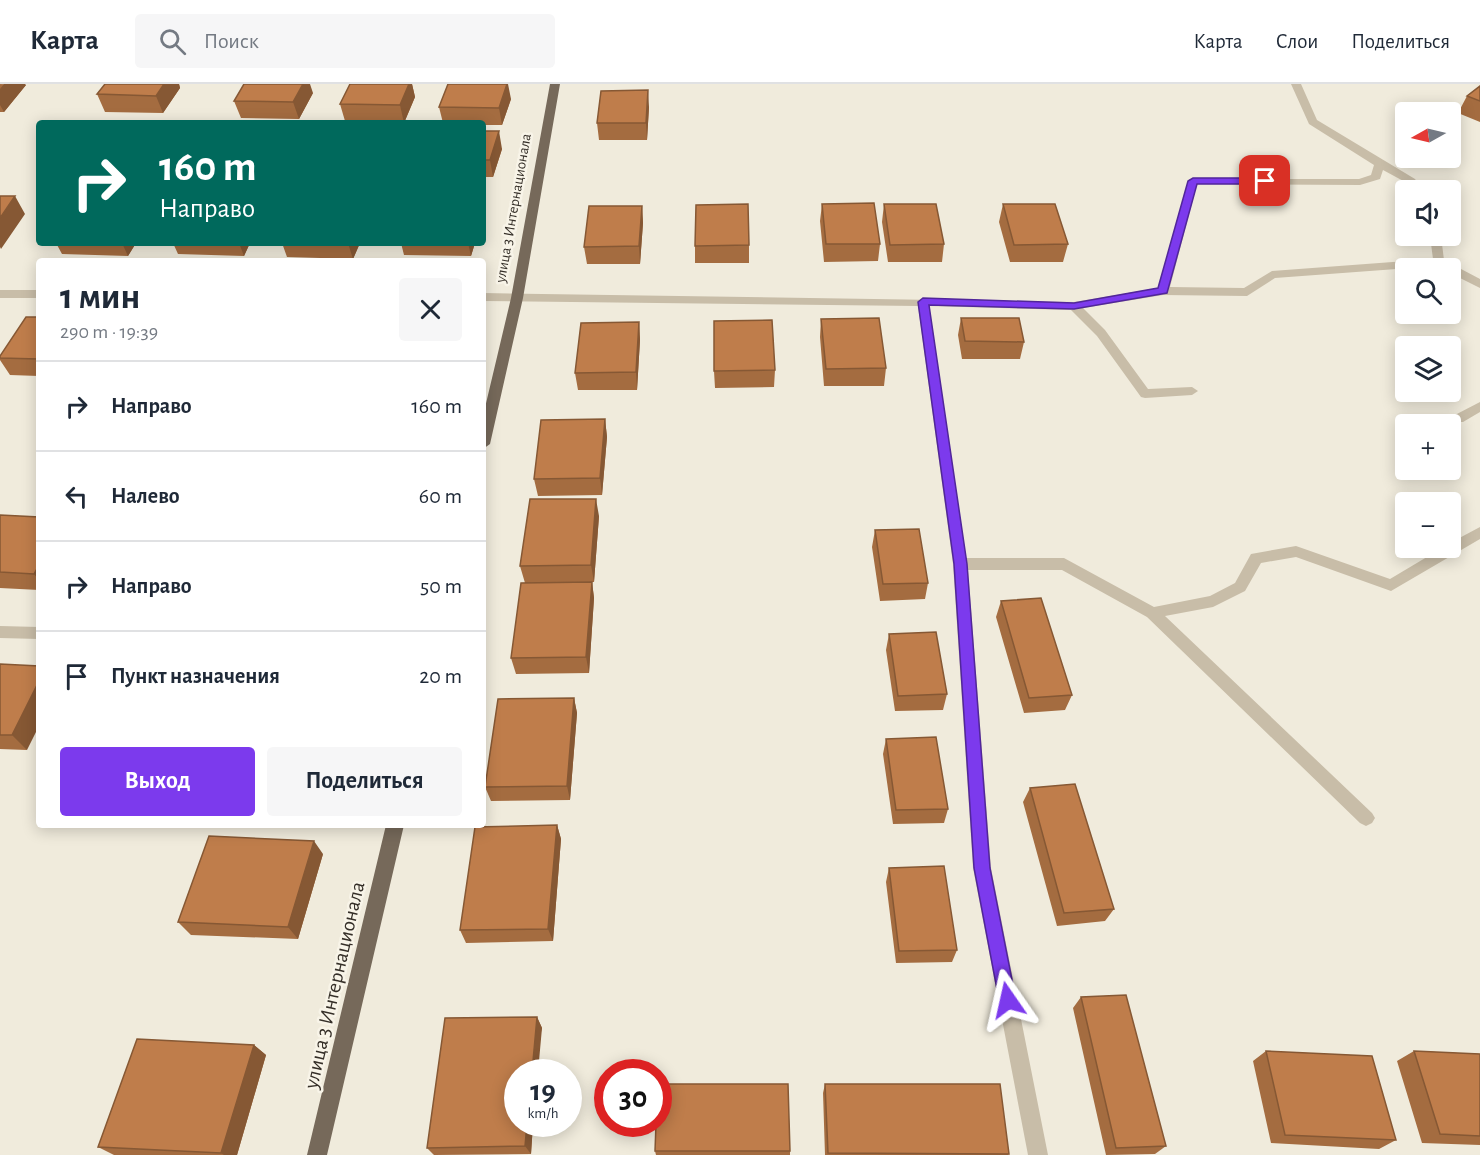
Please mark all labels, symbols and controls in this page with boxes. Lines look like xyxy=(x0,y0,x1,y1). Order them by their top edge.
search box xyxy=(135,14,555,68)
icon: search xyxy=(156,25,189,58)
text: Карта xyxy=(30,27,99,55)
text: Поиск xyxy=(204,30,259,52)
text: Карта xyxy=(1193,31,1243,52)
text: Слои xyxy=(1276,31,1318,52)
text: Поделиться xyxy=(1351,31,1450,52)
north arrow xyxy=(1395,102,1461,168)
map controls xyxy=(1395,102,1461,558)
street label: улица 3 Интернационала xyxy=(493,132,534,285)
icon: right xyxy=(60,144,138,222)
text: 160 m xyxy=(159,146,257,188)
pin xyxy=(1239,155,1290,206)
icon: arrive xyxy=(1248,164,1281,197)
button: sound xyxy=(1395,180,1461,246)
text: Направо xyxy=(159,195,255,222)
button: search xyxy=(1395,258,1461,324)
button: close xyxy=(399,278,462,341)
text: 1 мин xyxy=(60,279,140,315)
text: 290 m · 19:39 xyxy=(60,322,158,342)
button: layers xyxy=(1395,336,1461,402)
icon: right xyxy=(60,390,93,423)
text: Направо xyxy=(111,395,192,417)
text: 160 m xyxy=(411,395,462,417)
button: + xyxy=(1395,414,1461,480)
icon: left xyxy=(60,480,93,513)
text: Налево xyxy=(111,485,180,507)
text: 60 m xyxy=(419,485,462,507)
button: − xyxy=(1395,492,1461,558)
icon: right xyxy=(60,570,93,603)
text: Направо xyxy=(111,575,192,597)
text: 50 m xyxy=(420,575,462,597)
icon: arrive xyxy=(60,660,93,693)
text: Пункт назначения xyxy=(111,665,280,687)
text: 20 m xyxy=(419,665,462,687)
button: Выход xyxy=(60,747,255,816)
button: Поделиться xyxy=(267,747,462,816)
street label: улица 3 Интернационала xyxy=(300,879,369,1092)
position arrow xyxy=(976,968,1040,1032)
speed limit sign: 30 xyxy=(594,1059,672,1137)
text: 19 xyxy=(530,1076,556,1106)
text: km/h xyxy=(528,1106,558,1121)

